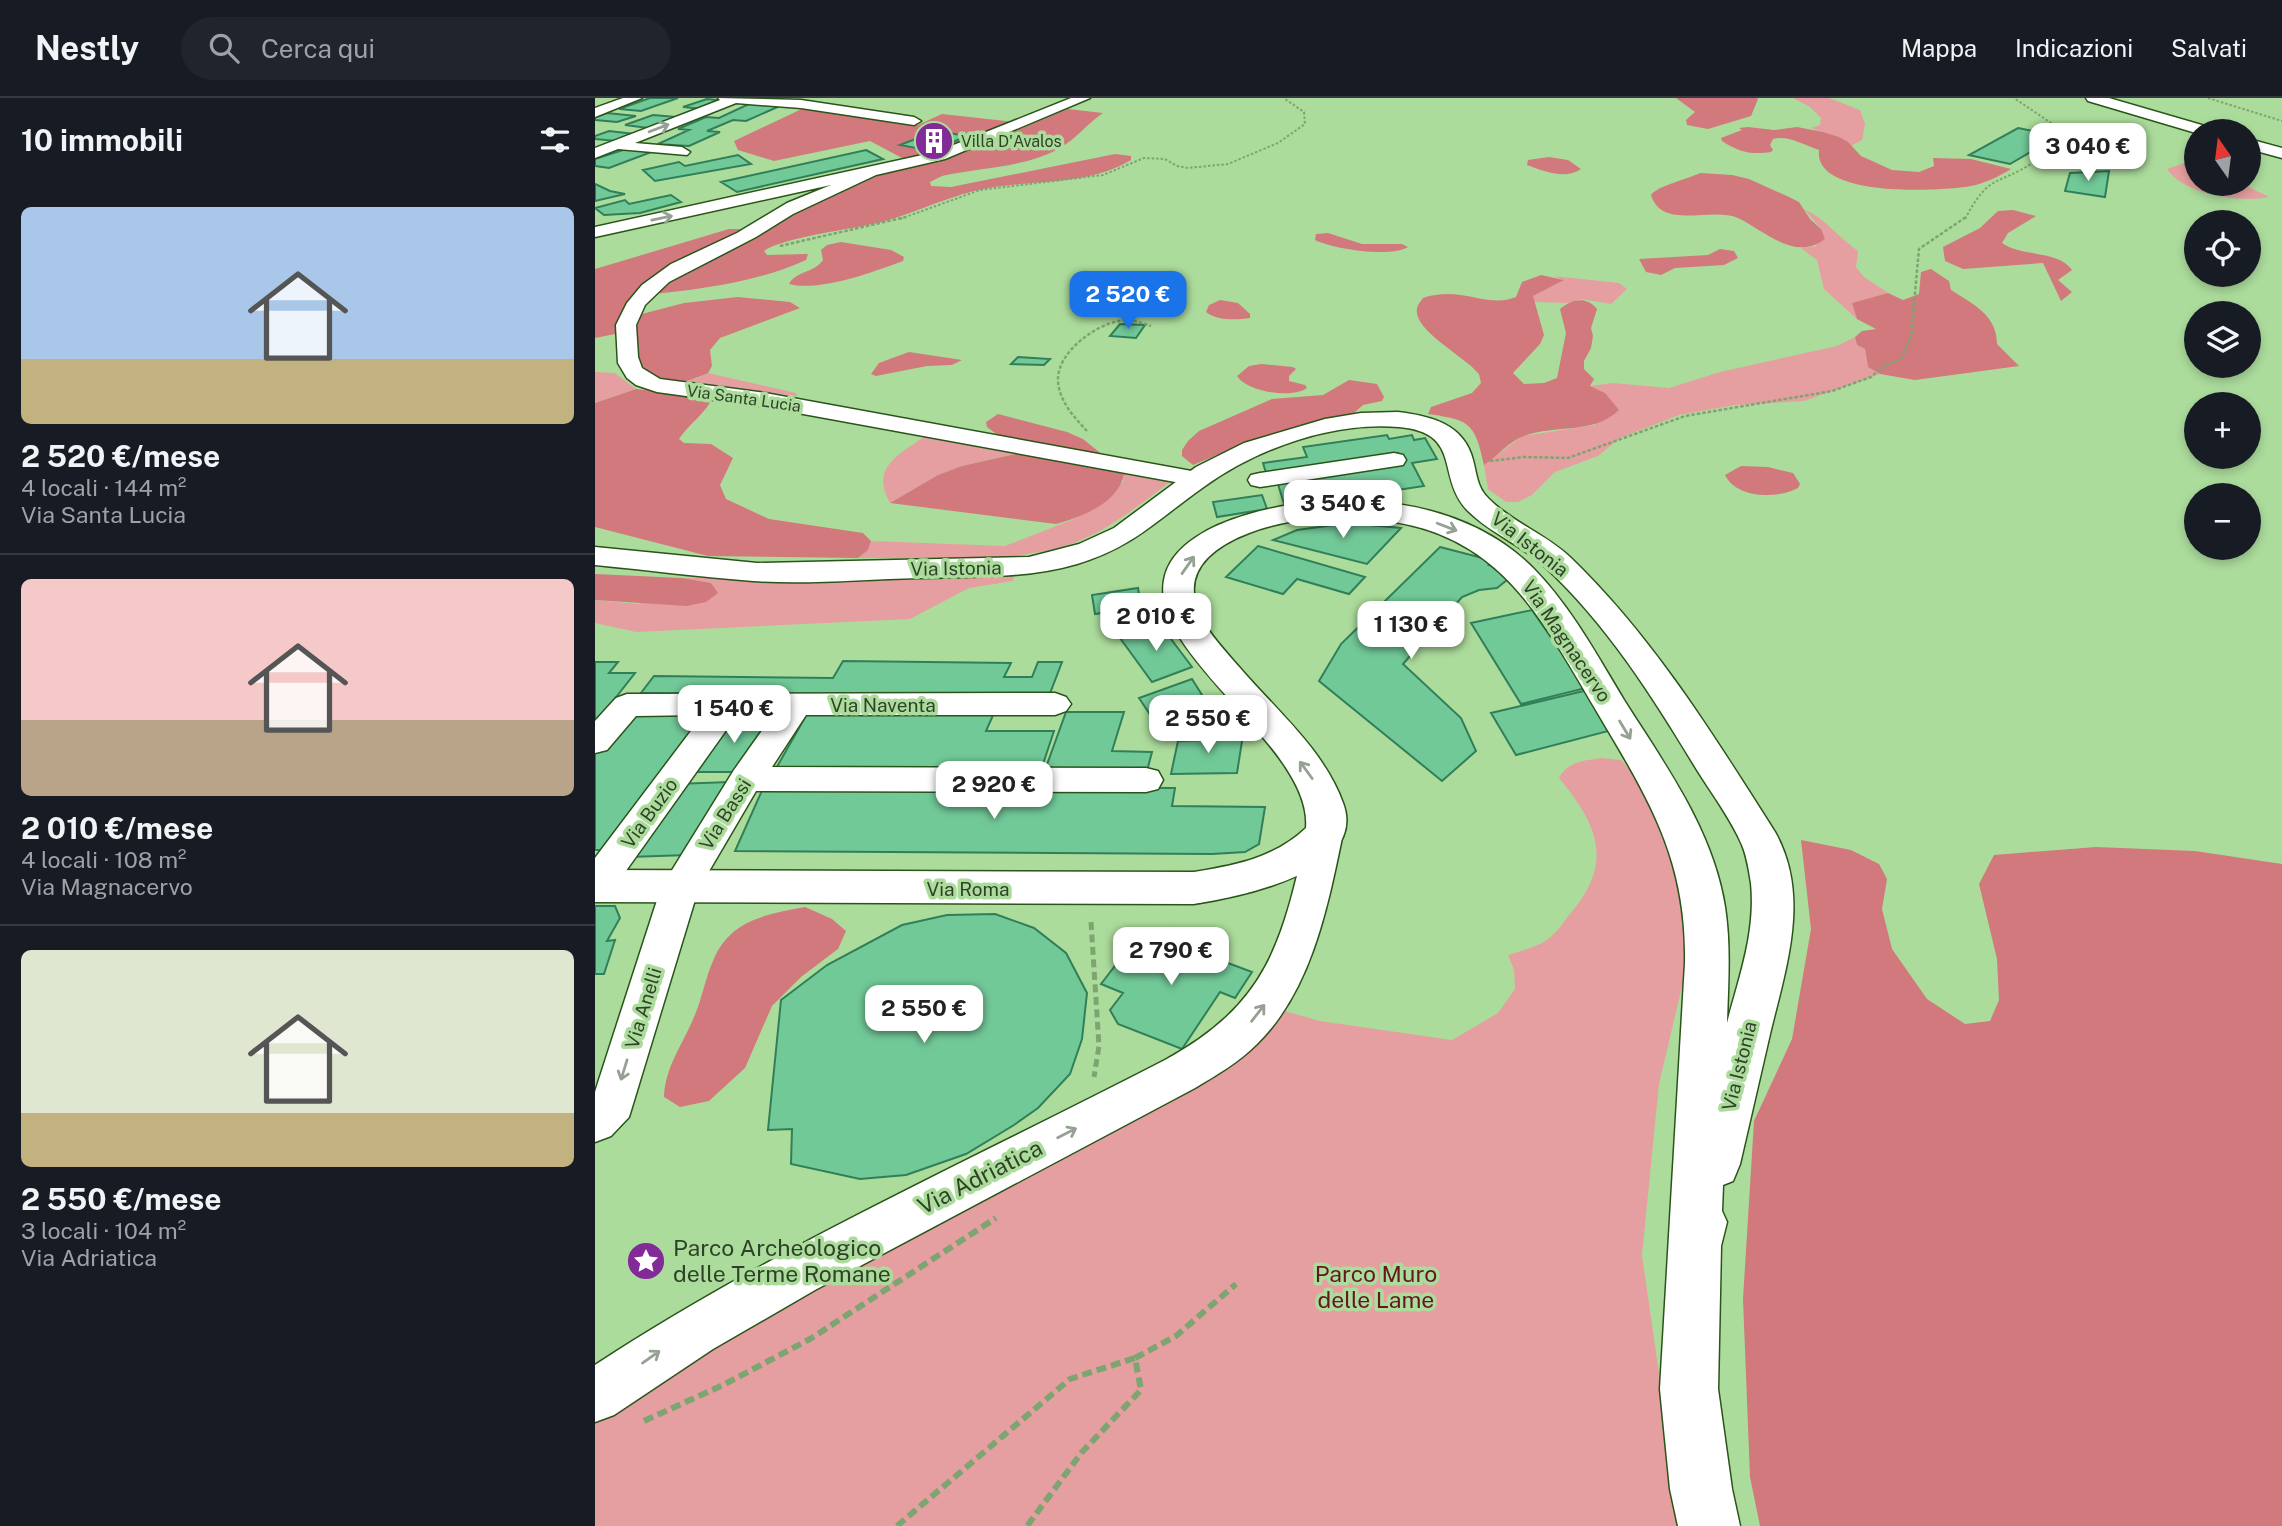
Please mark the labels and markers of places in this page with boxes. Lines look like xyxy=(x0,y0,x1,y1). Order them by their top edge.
building icon: Villa D'Avalos xyxy=(913,120,955,162)
pin: 3 040 € xyxy=(2023,123,2153,183)
place label: Villa D'Avalos xyxy=(961,132,1062,151)
pin: 2 520 € xyxy=(1063,272,1193,331)
pin: 3 540 € xyxy=(1278,480,1408,540)
pin: 2 010 € xyxy=(1091,594,1221,653)
pin: 1 130 € xyxy=(1346,602,1476,661)
pin: 1 540 € xyxy=(669,686,799,745)
pin: 2 550 € xyxy=(1143,696,1273,755)
pin: 2 920 € xyxy=(929,762,1059,821)
pin: 2 790 € xyxy=(1106,928,1236,987)
pin: 2 550 € xyxy=(859,986,989,1045)
place label: Parco Archeologico delle Terme Romane xyxy=(673,1234,891,1287)
place icon: Parco Archeologico delle Terme Romane xyxy=(625,1240,667,1282)

